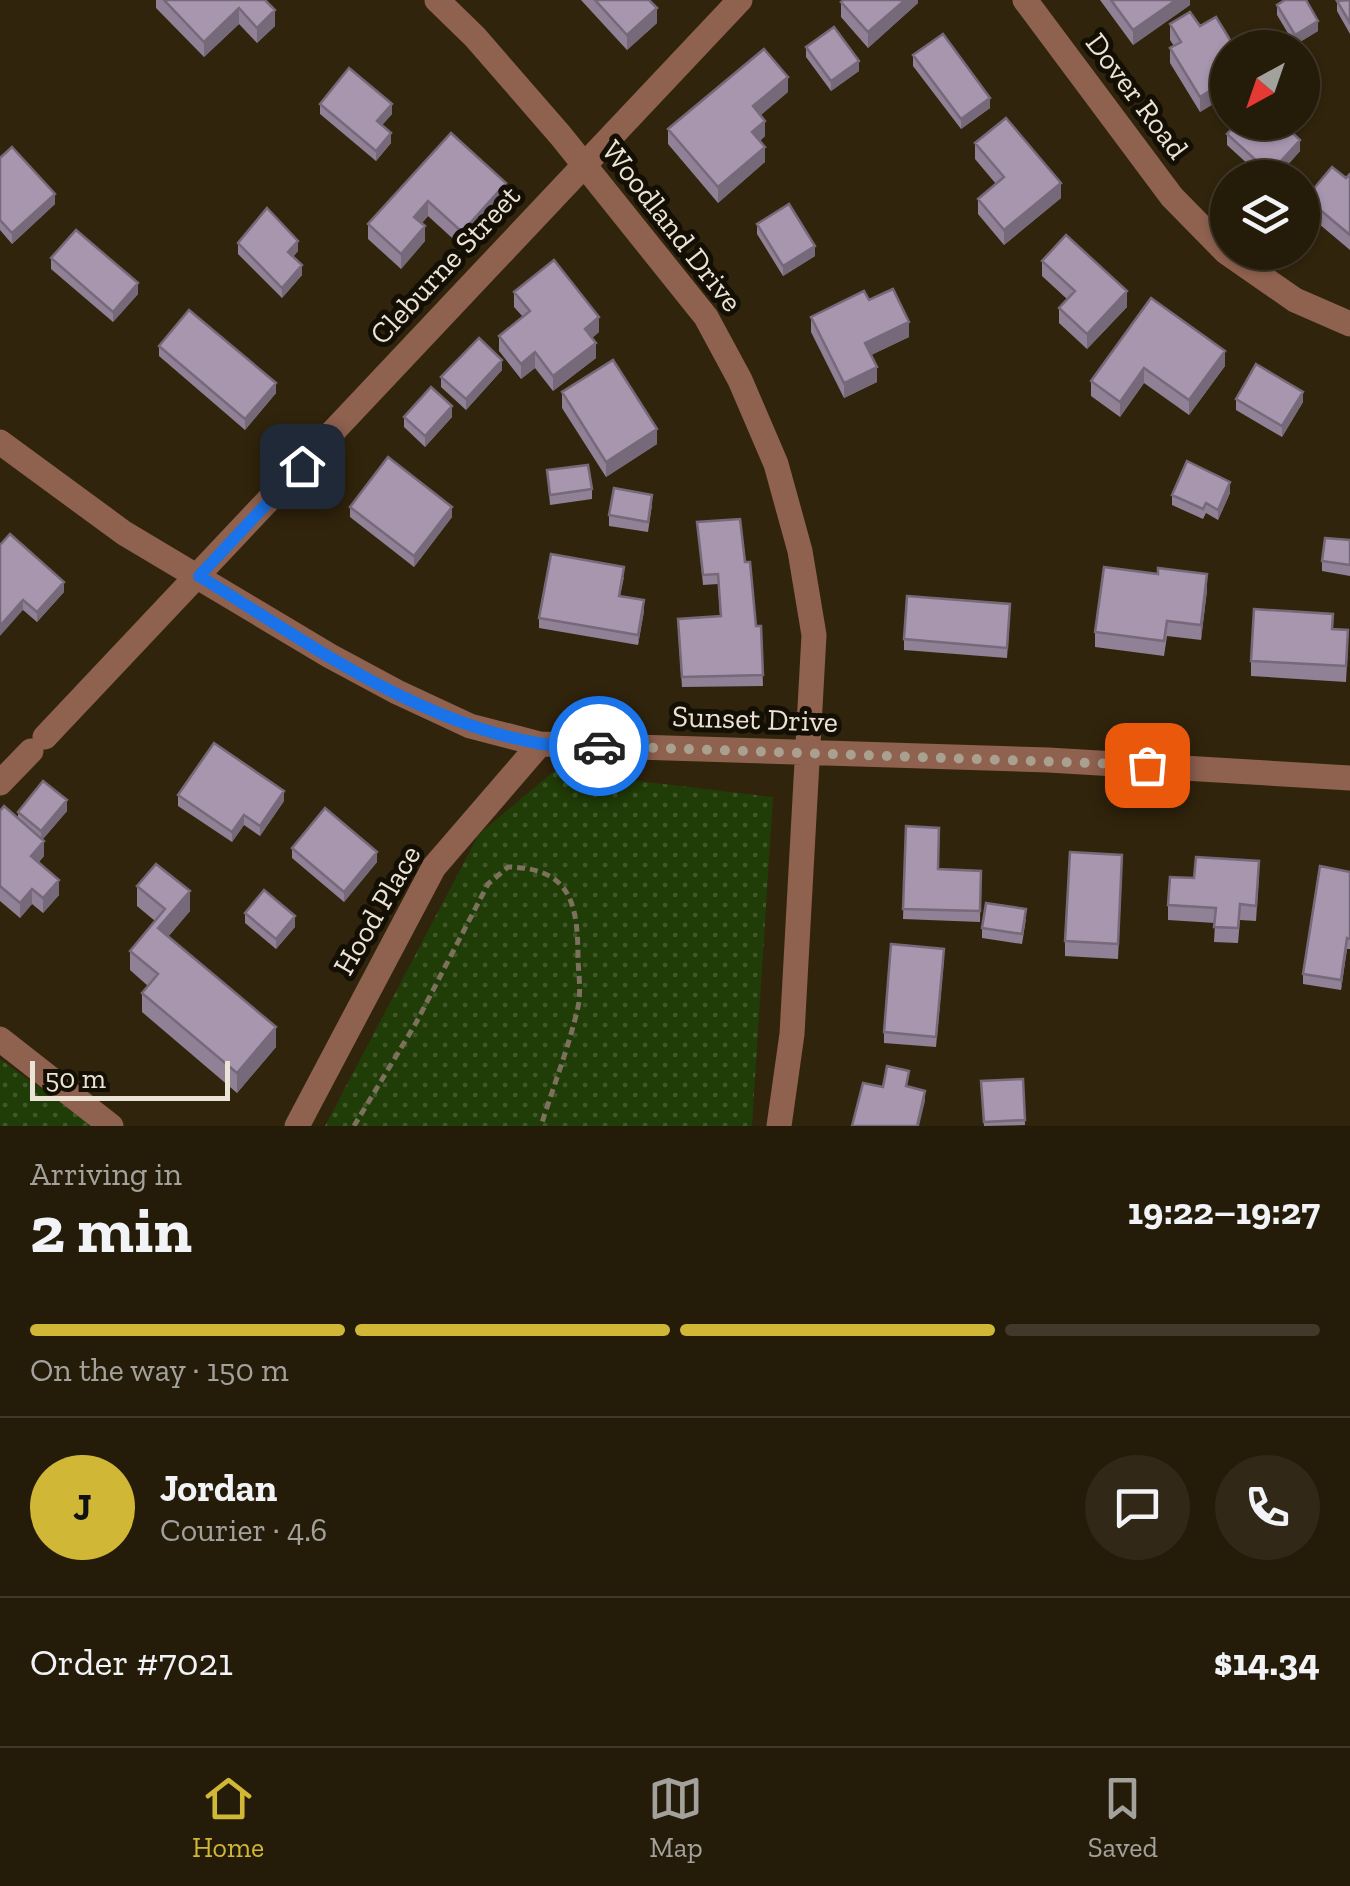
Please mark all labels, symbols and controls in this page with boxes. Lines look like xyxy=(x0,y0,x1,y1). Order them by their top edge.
street label: Dover Road xyxy=(1078,26,1196,166)
north arrow xyxy=(1210,30,1320,140)
map controls xyxy=(1210,30,1320,270)
street label: Woodland Drive xyxy=(594,133,750,319)
button: layers xyxy=(1210,160,1320,270)
street label: Cleburne Street xyxy=(362,178,528,352)
pin xyxy=(260,424,345,509)
icon: home xyxy=(275,439,330,494)
courier xyxy=(549,696,649,796)
street label: Sunset Drive xyxy=(672,698,838,740)
icon: car xyxy=(572,719,627,774)
pin xyxy=(1105,723,1190,808)
icon: bag xyxy=(1120,738,1175,793)
street label: Hood Place xyxy=(325,839,429,981)
scale bar xyxy=(30,1056,230,1100)
text: 50 m xyxy=(45,1062,106,1095)
text: Arriving in xyxy=(30,1155,182,1193)
text: 19:22–19:27 xyxy=(1128,1188,1320,1234)
text: 2 min xyxy=(30,1191,192,1269)
text: On the way · 150 m xyxy=(30,1351,289,1389)
button: chat xyxy=(1085,1455,1190,1560)
button: phone xyxy=(1215,1455,1320,1560)
text: Jordan xyxy=(160,1465,277,1511)
text: J xyxy=(73,1484,92,1530)
text: Courier · 4.6 xyxy=(160,1511,327,1549)
text: Order #7021 xyxy=(30,1639,233,1685)
text: $14.34 xyxy=(1214,1639,1320,1685)
tab: Home xyxy=(192,1771,264,1864)
tab: Map xyxy=(648,1771,703,1864)
tab: Saved xyxy=(1088,1771,1158,1864)

